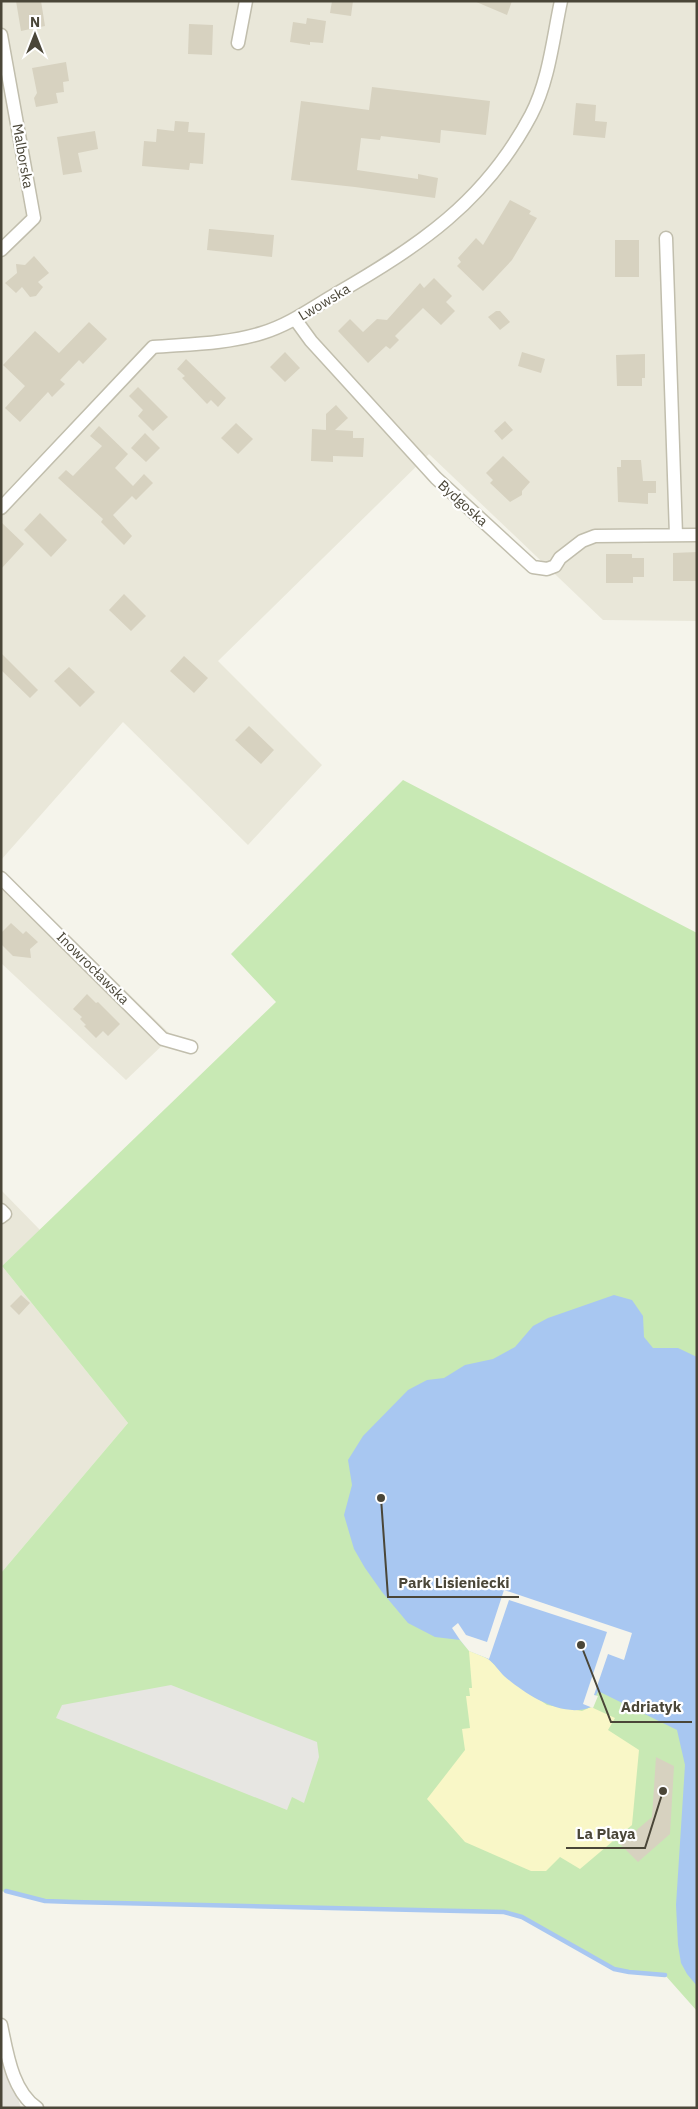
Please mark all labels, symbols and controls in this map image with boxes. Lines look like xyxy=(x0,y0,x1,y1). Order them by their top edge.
north arrow xyxy=(10,10,60,60)
text: N xyxy=(30,13,40,31)
street label: Malborska xyxy=(8,122,38,190)
street label: Lwowska xyxy=(295,279,354,324)
street label: Bydgoska xyxy=(434,476,492,530)
street label: Inowrocławska xyxy=(53,928,134,1009)
callout: Park Lisieniecki xyxy=(388,1567,519,1597)
text: Park Lisieniecki xyxy=(398,1573,510,1592)
callout: Adriatyk xyxy=(611,1692,692,1722)
text: Adriatyk xyxy=(621,1697,682,1716)
callout: La Playa xyxy=(566,1818,645,1848)
text: La Playa xyxy=(576,1824,636,1843)

